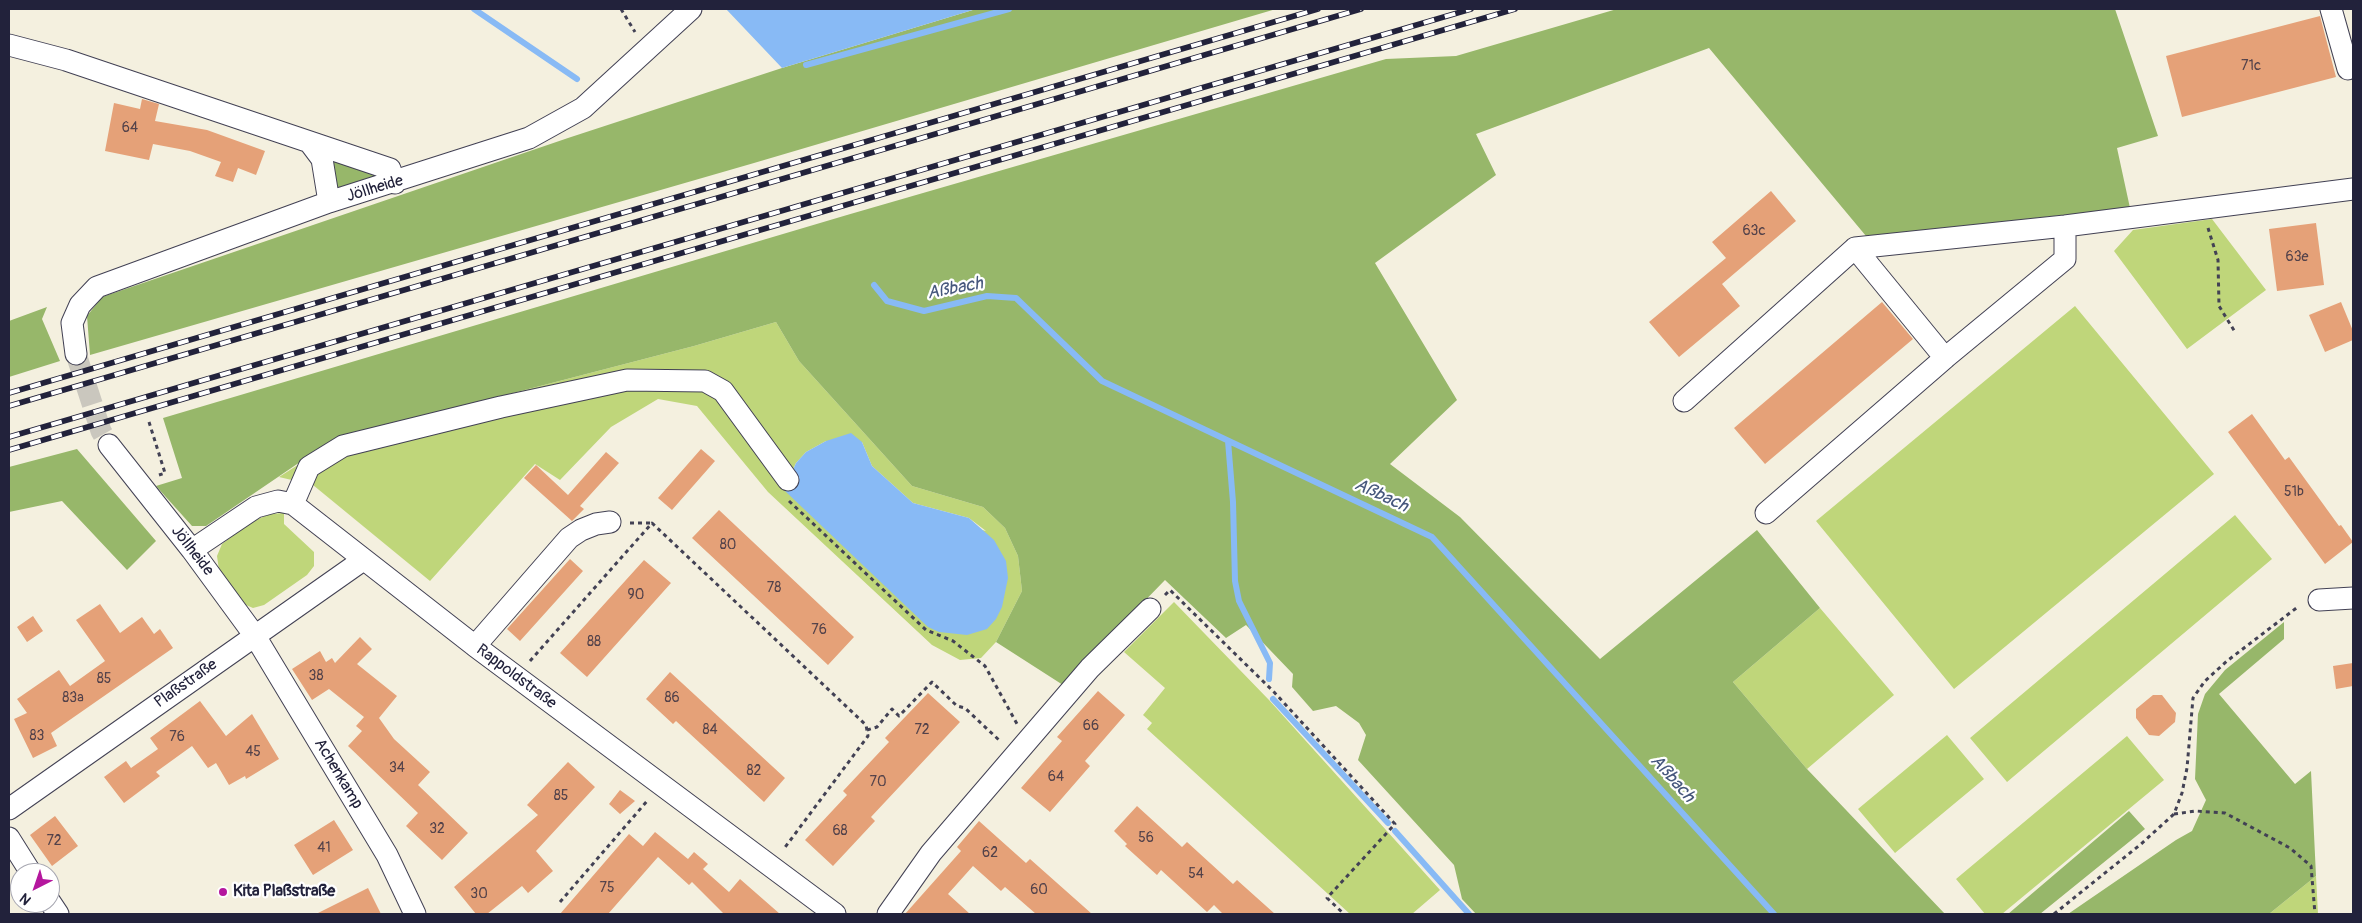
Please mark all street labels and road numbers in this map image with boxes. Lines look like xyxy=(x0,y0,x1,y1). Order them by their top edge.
street label: Jöllheide xyxy=(344,171,406,207)
street label: Jöllheide xyxy=(167,522,217,580)
street label: Rappoldstraße xyxy=(472,641,560,713)
street label: Plaßstraße xyxy=(151,655,221,713)
street label: Achenkamp xyxy=(310,735,366,813)

